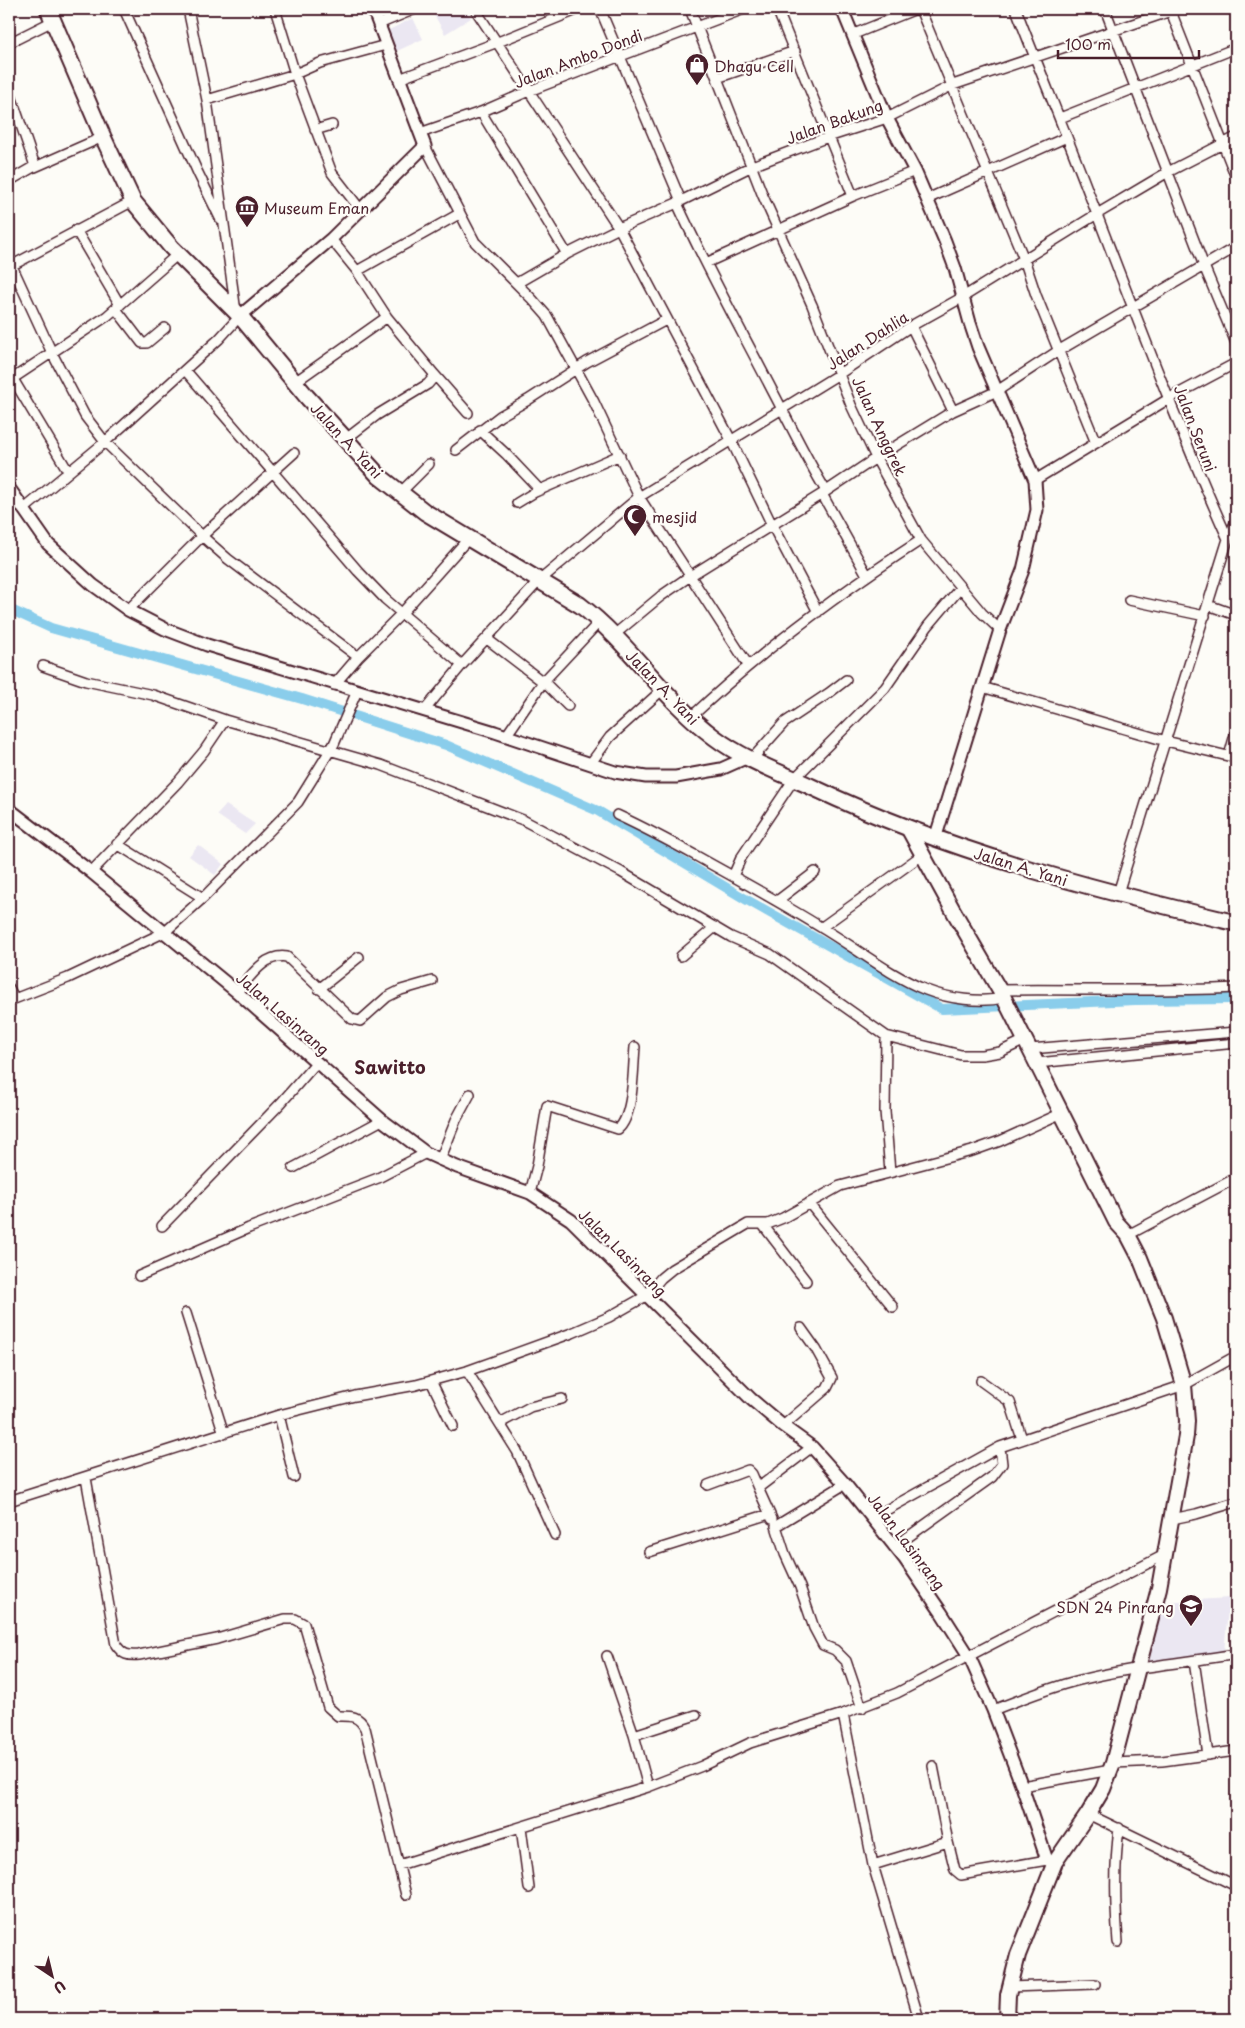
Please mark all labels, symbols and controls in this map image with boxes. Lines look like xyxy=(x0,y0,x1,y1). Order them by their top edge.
street label: Jalan Ambo Dondi xyxy=(511,23,645,93)
scale bar xyxy=(1058,28,1199,60)
text: 100 m xyxy=(1065,32,1111,55)
shop icon: Dhagu Cell xyxy=(684,52,710,86)
place label: Dhagu Cell xyxy=(714,54,794,77)
street label: Jalan Bakung xyxy=(783,93,885,149)
museum icon: Museum Eman xyxy=(234,194,260,228)
place label: Museum Eman xyxy=(264,196,369,219)
street label: Jalan Dahlia xyxy=(822,305,912,375)
street label: Jalan Anggrek xyxy=(847,372,913,480)
street label: Jalan Seruni xyxy=(1169,381,1223,475)
street label: Jalan A. Yani xyxy=(305,397,389,483)
mosque icon: mesjid xyxy=(622,503,648,537)
place label: mesjid xyxy=(652,505,697,528)
street label: Jalan A. Yani xyxy=(621,644,705,730)
street label: Jalan A. Yani xyxy=(971,841,1071,891)
street label: Jalan Lasinrang xyxy=(231,966,335,1060)
district label: Sawitto xyxy=(354,1053,426,1080)
street label: Jalan Lasinrang xyxy=(574,1203,672,1301)
street label: Jalan Lasinrang xyxy=(863,1488,951,1594)
school or university icon: SDN 24 Pinrang xyxy=(1178,1593,1204,1627)
place label: SDN 24 Pinrang xyxy=(1057,1595,1174,1618)
north arrow xyxy=(28,1950,78,2000)
text: U xyxy=(49,1975,70,1999)

